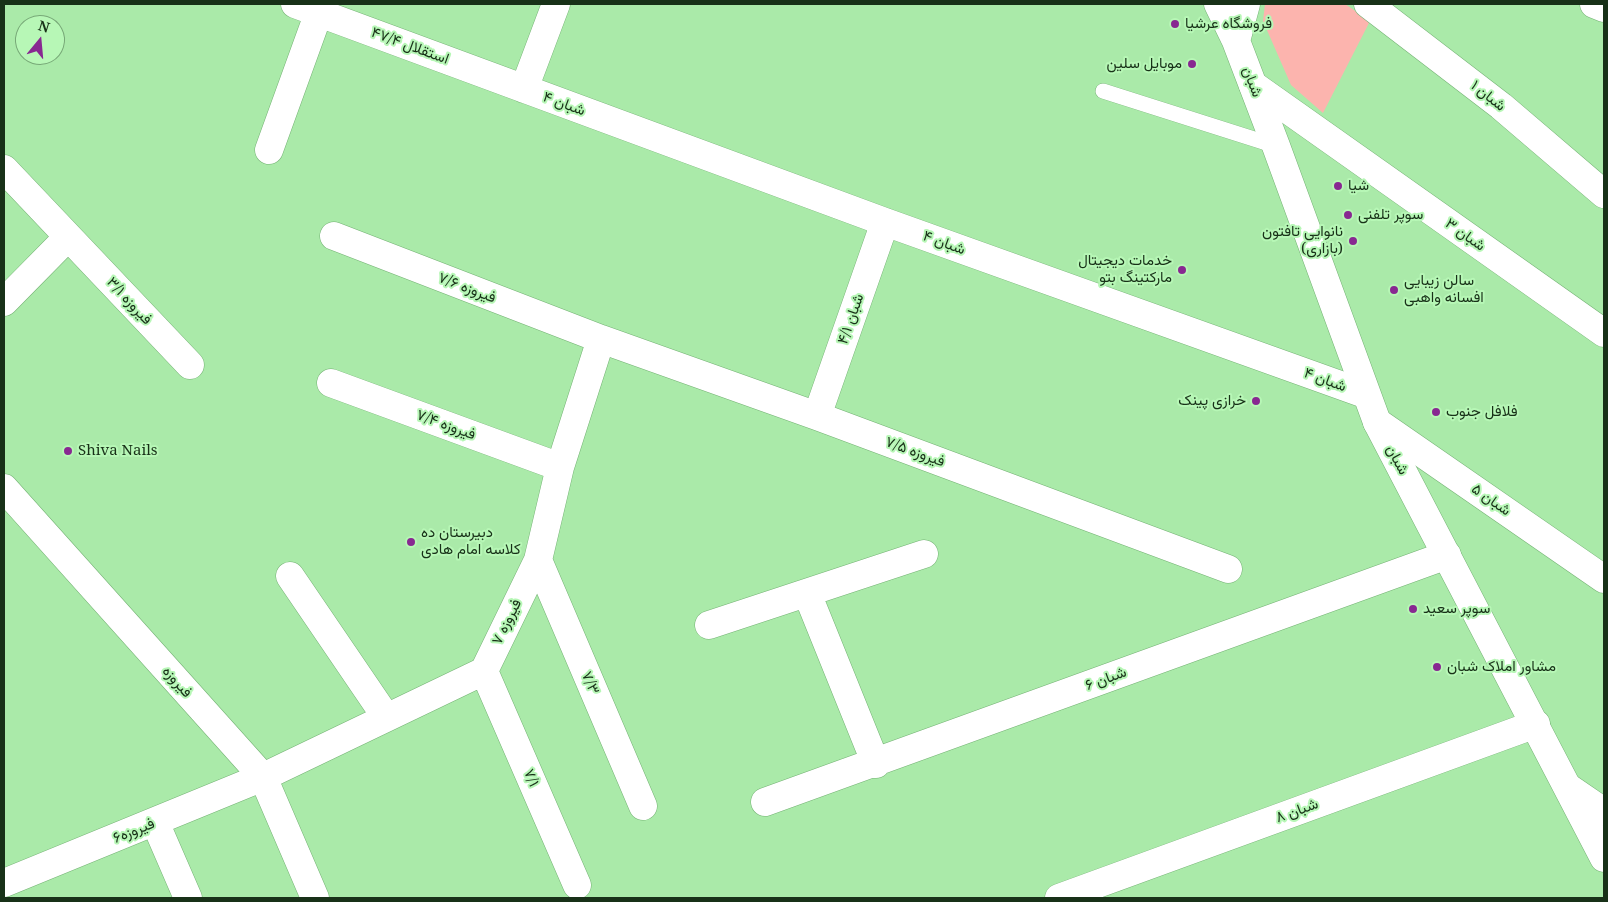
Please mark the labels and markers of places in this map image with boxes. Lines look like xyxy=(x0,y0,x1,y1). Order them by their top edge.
place label: فروشگاه عرشیا xyxy=(1185,15,1272,33)
marker: فروشگاه عرشیا xyxy=(1169,18,1181,30)
place label: موبایل سلین xyxy=(1106,55,1182,73)
marker: موبایل سلین xyxy=(1186,58,1198,70)
place label: شیا xyxy=(1348,177,1369,195)
marker: شیا xyxy=(1332,180,1344,192)
place label: سوپر تلفنی xyxy=(1358,206,1423,224)
marker: سوپر تلفنی xyxy=(1342,209,1354,221)
place label: نانوایی تافتون (بازاری) xyxy=(1262,223,1343,258)
marker: نانوایی تافتون (بازاری) xyxy=(1347,235,1359,247)
place label: خدمات دیجیتال مارکتینگ بتو xyxy=(1078,252,1172,287)
marker: خدمات دیجیتال مارکتینگ بتو xyxy=(1176,264,1188,276)
place label: سالن زیبایی افسانه واهبی xyxy=(1404,272,1484,307)
marker: سالن زیبایی افسانه واهبی xyxy=(1388,284,1400,296)
place label: خرازی پینک xyxy=(1178,392,1246,410)
marker: خرازی پینک xyxy=(1250,395,1262,407)
place label: فلافل جنوب xyxy=(1446,403,1518,421)
marker: فلافل جنوب xyxy=(1430,406,1442,418)
place label: Shiva Nails xyxy=(78,442,158,460)
marker: Shiva Nails xyxy=(62,445,74,457)
place label: دبیرستان ده کلاسه امام هادی xyxy=(421,524,521,559)
marker: دبیرستان ده کلاسه امام هادی xyxy=(405,536,417,548)
place label: سوپر سعید xyxy=(1423,600,1490,618)
marker: سوپر سعید xyxy=(1407,603,1419,615)
place label: مشاور املاک شبان xyxy=(1447,658,1556,676)
marker: مشاور املاک شبان xyxy=(1431,661,1443,673)

